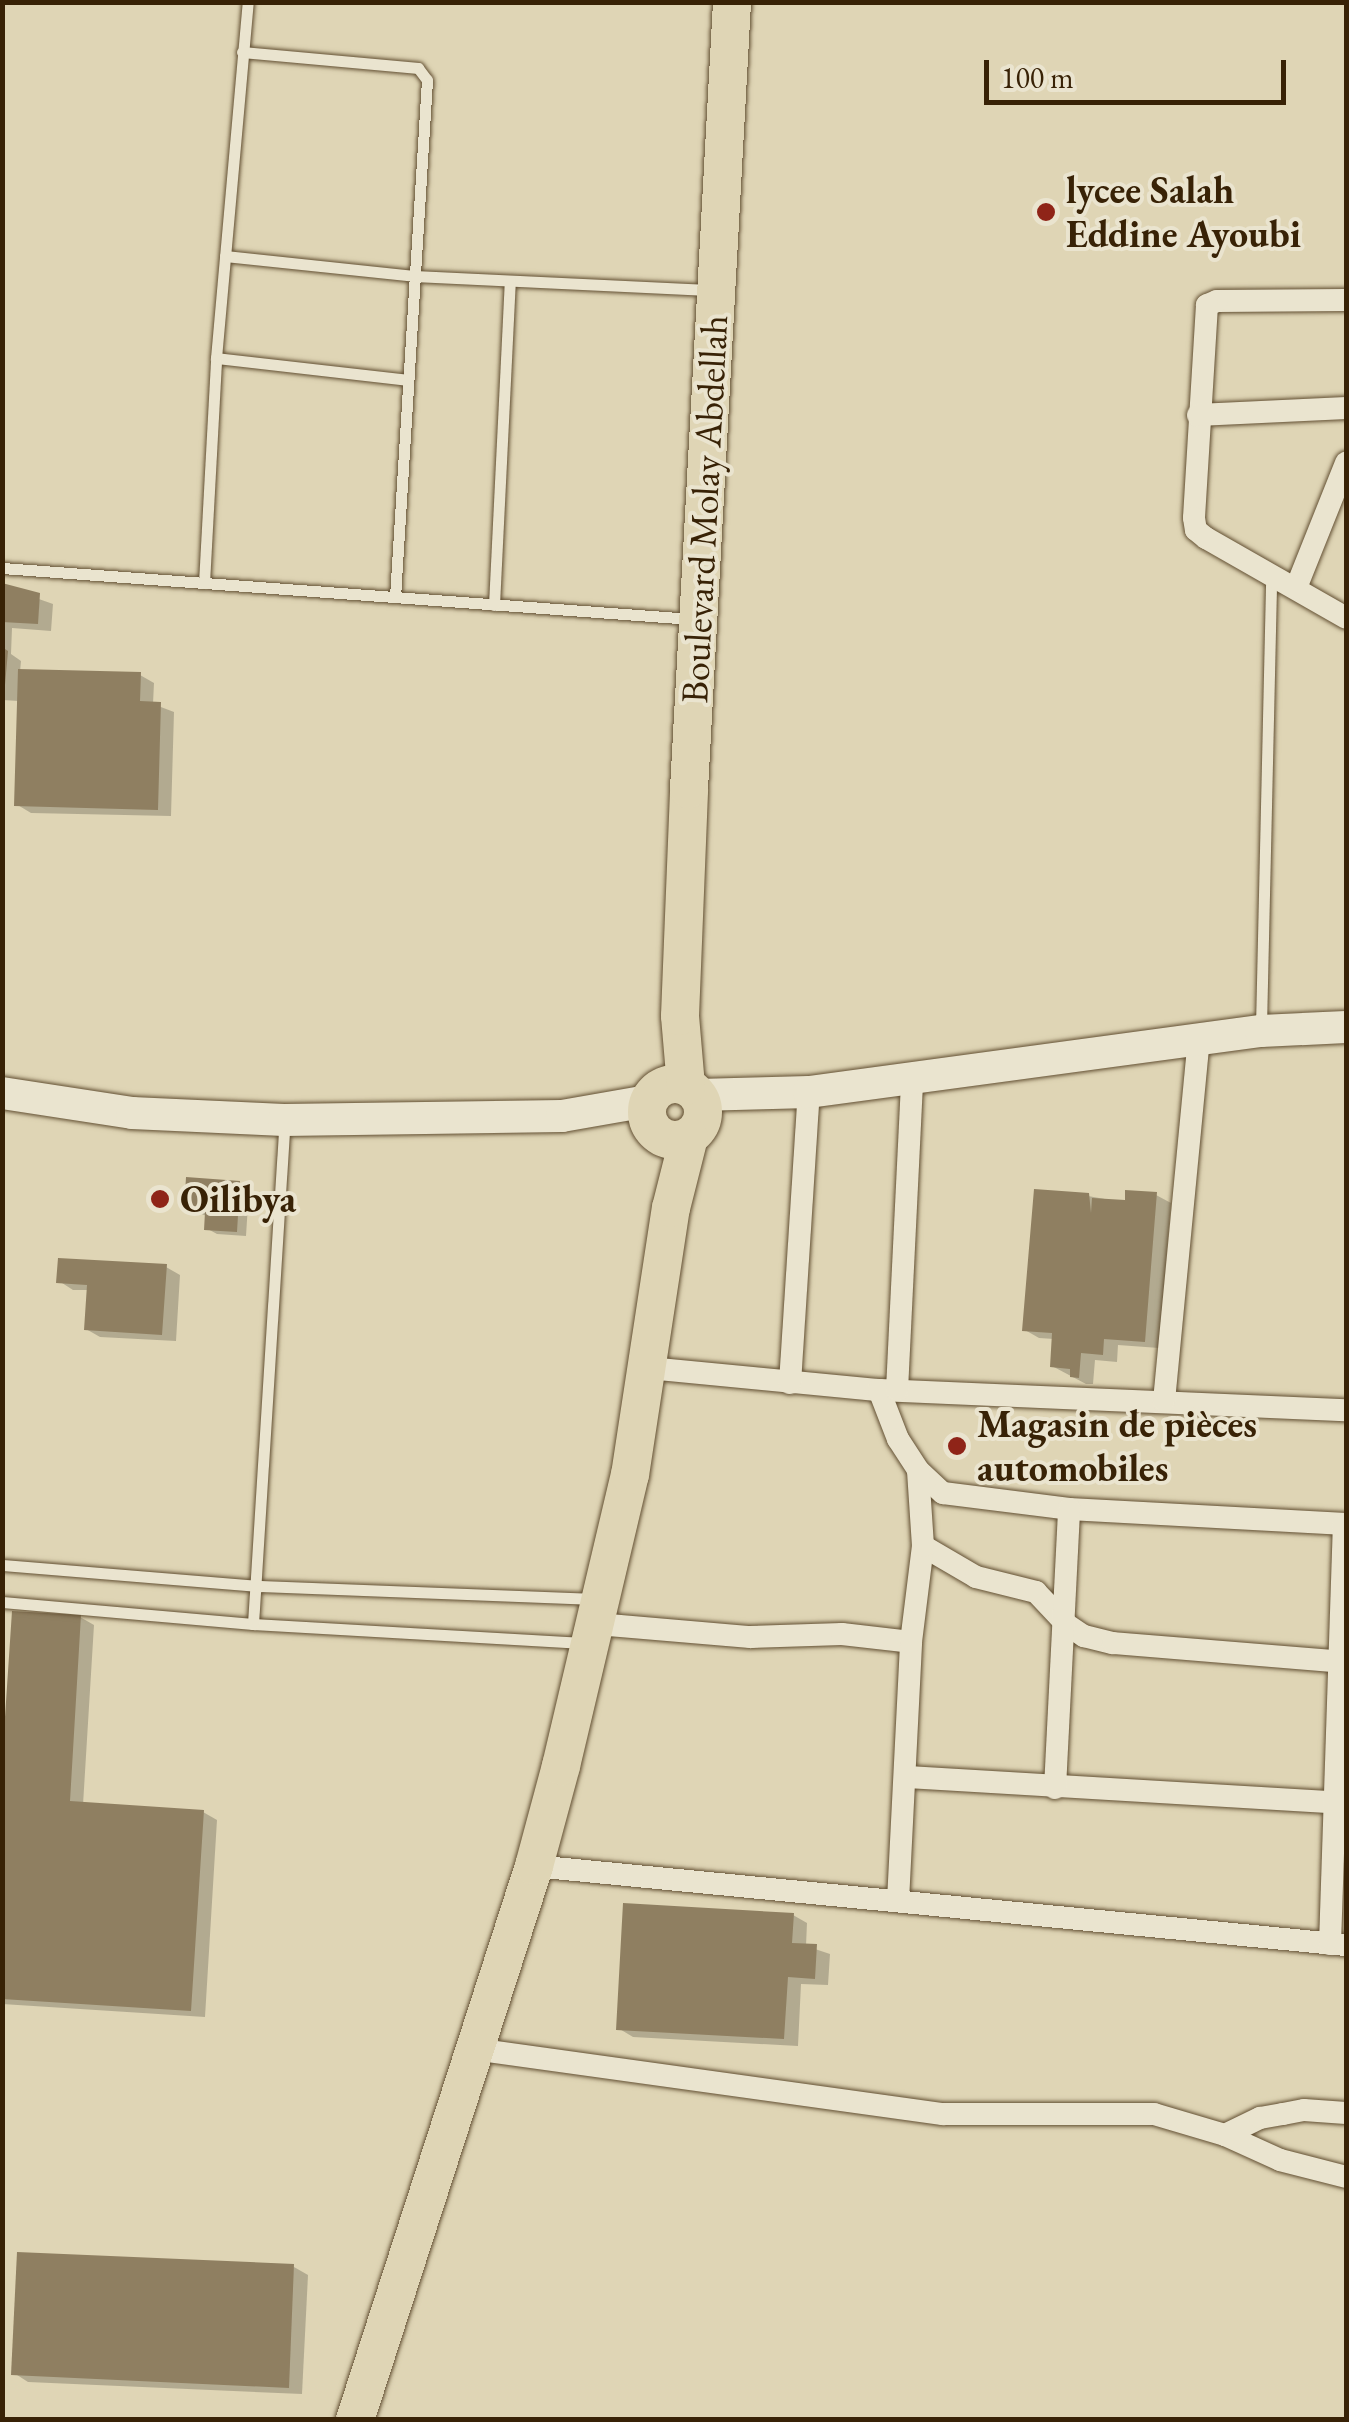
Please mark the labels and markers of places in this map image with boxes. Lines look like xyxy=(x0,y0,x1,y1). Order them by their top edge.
place label: lycee Salah Eddine Ayoubi xyxy=(1066,167,1301,256)
marker: lycee Salah Eddine Ayoubi xyxy=(1035,201,1057,223)
place label: Oilibya xyxy=(180,1176,296,1222)
marker: Oilibya xyxy=(149,1188,171,1210)
place label: Magasin de pièces automobiles xyxy=(977,1401,1257,1490)
marker: Magasin de pièces automobiles xyxy=(946,1435,968,1457)

